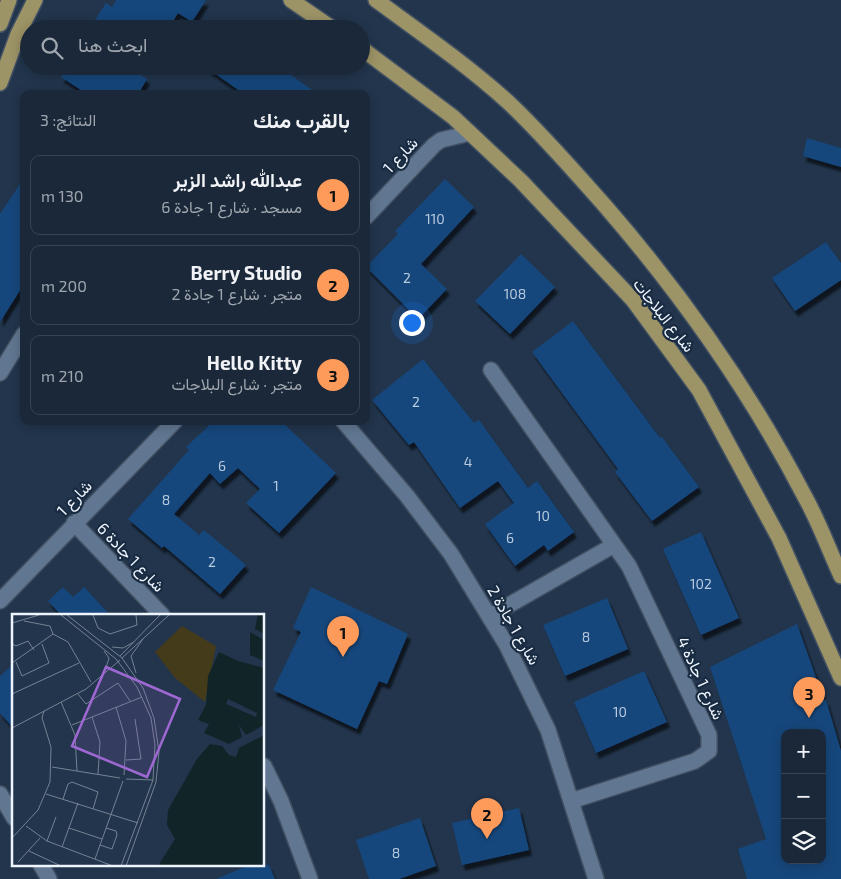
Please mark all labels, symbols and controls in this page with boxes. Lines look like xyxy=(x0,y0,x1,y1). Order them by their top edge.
search box xyxy=(20,20,370,75)
text: ابحث هنا xyxy=(78,33,147,56)
icon: search xyxy=(38,34,66,62)
text: بالقرب منك xyxy=(253,107,350,132)
text: النتائج: 3 xyxy=(40,110,96,129)
street label: شارع 1 xyxy=(378,133,423,179)
text: عبدالله راشد الزير xyxy=(173,168,302,191)
text: 130 m xyxy=(41,186,84,205)
text: 1 xyxy=(330,186,336,205)
text: مسجد · شارع 1 جادة 6 xyxy=(161,197,302,216)
house number: 110 xyxy=(425,210,445,227)
text: Berry Studio xyxy=(191,261,302,284)
house number: 2 xyxy=(403,269,411,286)
street label: شارع البلاجات xyxy=(627,274,699,357)
text: 200 m xyxy=(41,276,87,295)
text: 2 xyxy=(328,276,338,295)
text: متجر · شارع 1 جادة 2 xyxy=(171,284,302,303)
house number: 108 xyxy=(504,285,526,302)
your location xyxy=(399,310,425,336)
text: Hello Kitty xyxy=(207,351,302,374)
text: 210 m xyxy=(41,366,84,385)
text: 3 xyxy=(328,366,338,385)
text: متجر · شارع البلاجات xyxy=(172,374,302,393)
house number: 2 xyxy=(412,393,420,410)
house number: 4 xyxy=(464,453,472,470)
house number: 6 xyxy=(218,457,226,474)
street label: شارع 1 xyxy=(52,476,97,521)
house number: 1 xyxy=(273,477,279,494)
house number: 8 xyxy=(162,491,170,508)
house number: 10 xyxy=(536,507,550,524)
street label: شارع 1 جادة 6 xyxy=(92,518,169,597)
house number: 6 xyxy=(506,529,514,546)
house number: 2 xyxy=(208,553,216,570)
house number: 102 xyxy=(690,575,712,592)
street label: شارع 1 جادة 2 xyxy=(482,582,545,669)
inset map xyxy=(12,614,265,866)
pin: 1 xyxy=(327,616,359,657)
house number: 8 xyxy=(582,628,590,645)
street label: شارع 1 جادة 4 xyxy=(671,633,729,723)
pin: 3 xyxy=(793,677,825,718)
house number: 10 xyxy=(613,703,627,720)
map controls xyxy=(781,729,826,864)
button: + xyxy=(781,729,826,774)
button: − xyxy=(781,774,826,819)
pin: 2 xyxy=(471,798,503,839)
button: layers xyxy=(781,819,826,864)
house number: 8 xyxy=(392,844,400,861)

